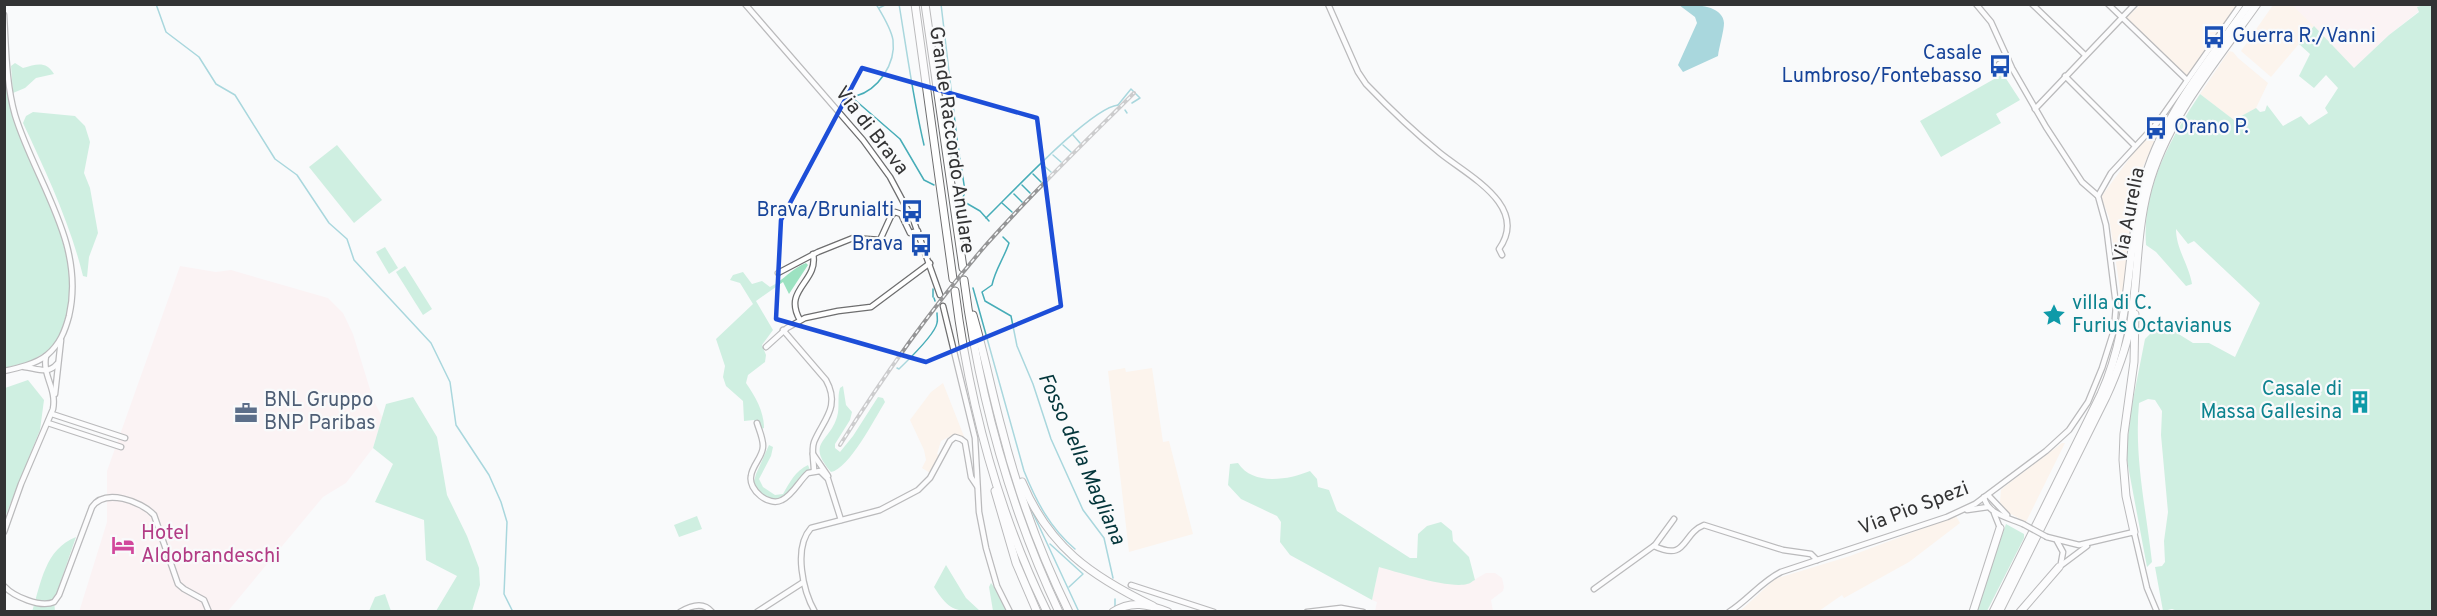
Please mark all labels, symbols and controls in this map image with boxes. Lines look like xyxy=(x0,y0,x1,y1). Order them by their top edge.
bus stop icon: Guerra R./Vanni xyxy=(2201,24,2227,50)
place label: Guerra R./Vanni xyxy=(2232,24,2376,50)
street label: Grande Raccordo Anulare xyxy=(922,25,980,255)
place label: Casale Lumbroso/Fontebasso xyxy=(1782,41,1982,90)
bus stop icon: Casale Lumbroso/Fontebasso xyxy=(1987,53,2013,79)
street label: Via di Brava xyxy=(828,81,914,181)
bus stop icon: Orano P. xyxy=(2143,115,2169,141)
place label: Orano P. xyxy=(2174,115,2249,141)
street label: Via Aurelia xyxy=(2108,165,2152,265)
place label: Brava/Brunialti xyxy=(756,198,894,224)
bus stop icon: Brava/Brunialti xyxy=(899,198,925,224)
place label: Brava xyxy=(852,232,903,258)
bus stop icon: Brava xyxy=(908,232,934,258)
place label: villa di C. Furius Octavianus xyxy=(2072,291,2232,340)
place icon: villa di C. Furius Octavianus xyxy=(2041,302,2067,328)
water label: Fosso della Magliana xyxy=(1031,369,1131,549)
place label: Casale di Massa Gallesina xyxy=(2201,377,2342,426)
place label: BNL Gruppo BNP Paribas xyxy=(264,388,376,437)
building icon: Casale di Massa Gallesina xyxy=(2347,389,2373,415)
office icon: BNL Gruppo BNP Paribas xyxy=(233,400,259,426)
street label: Via Pio Spezi xyxy=(1855,476,1973,542)
place label: Hotel Aldobrandeschi xyxy=(141,521,280,570)
hotel icon: Hotel Aldobrandeschi xyxy=(110,532,136,558)

